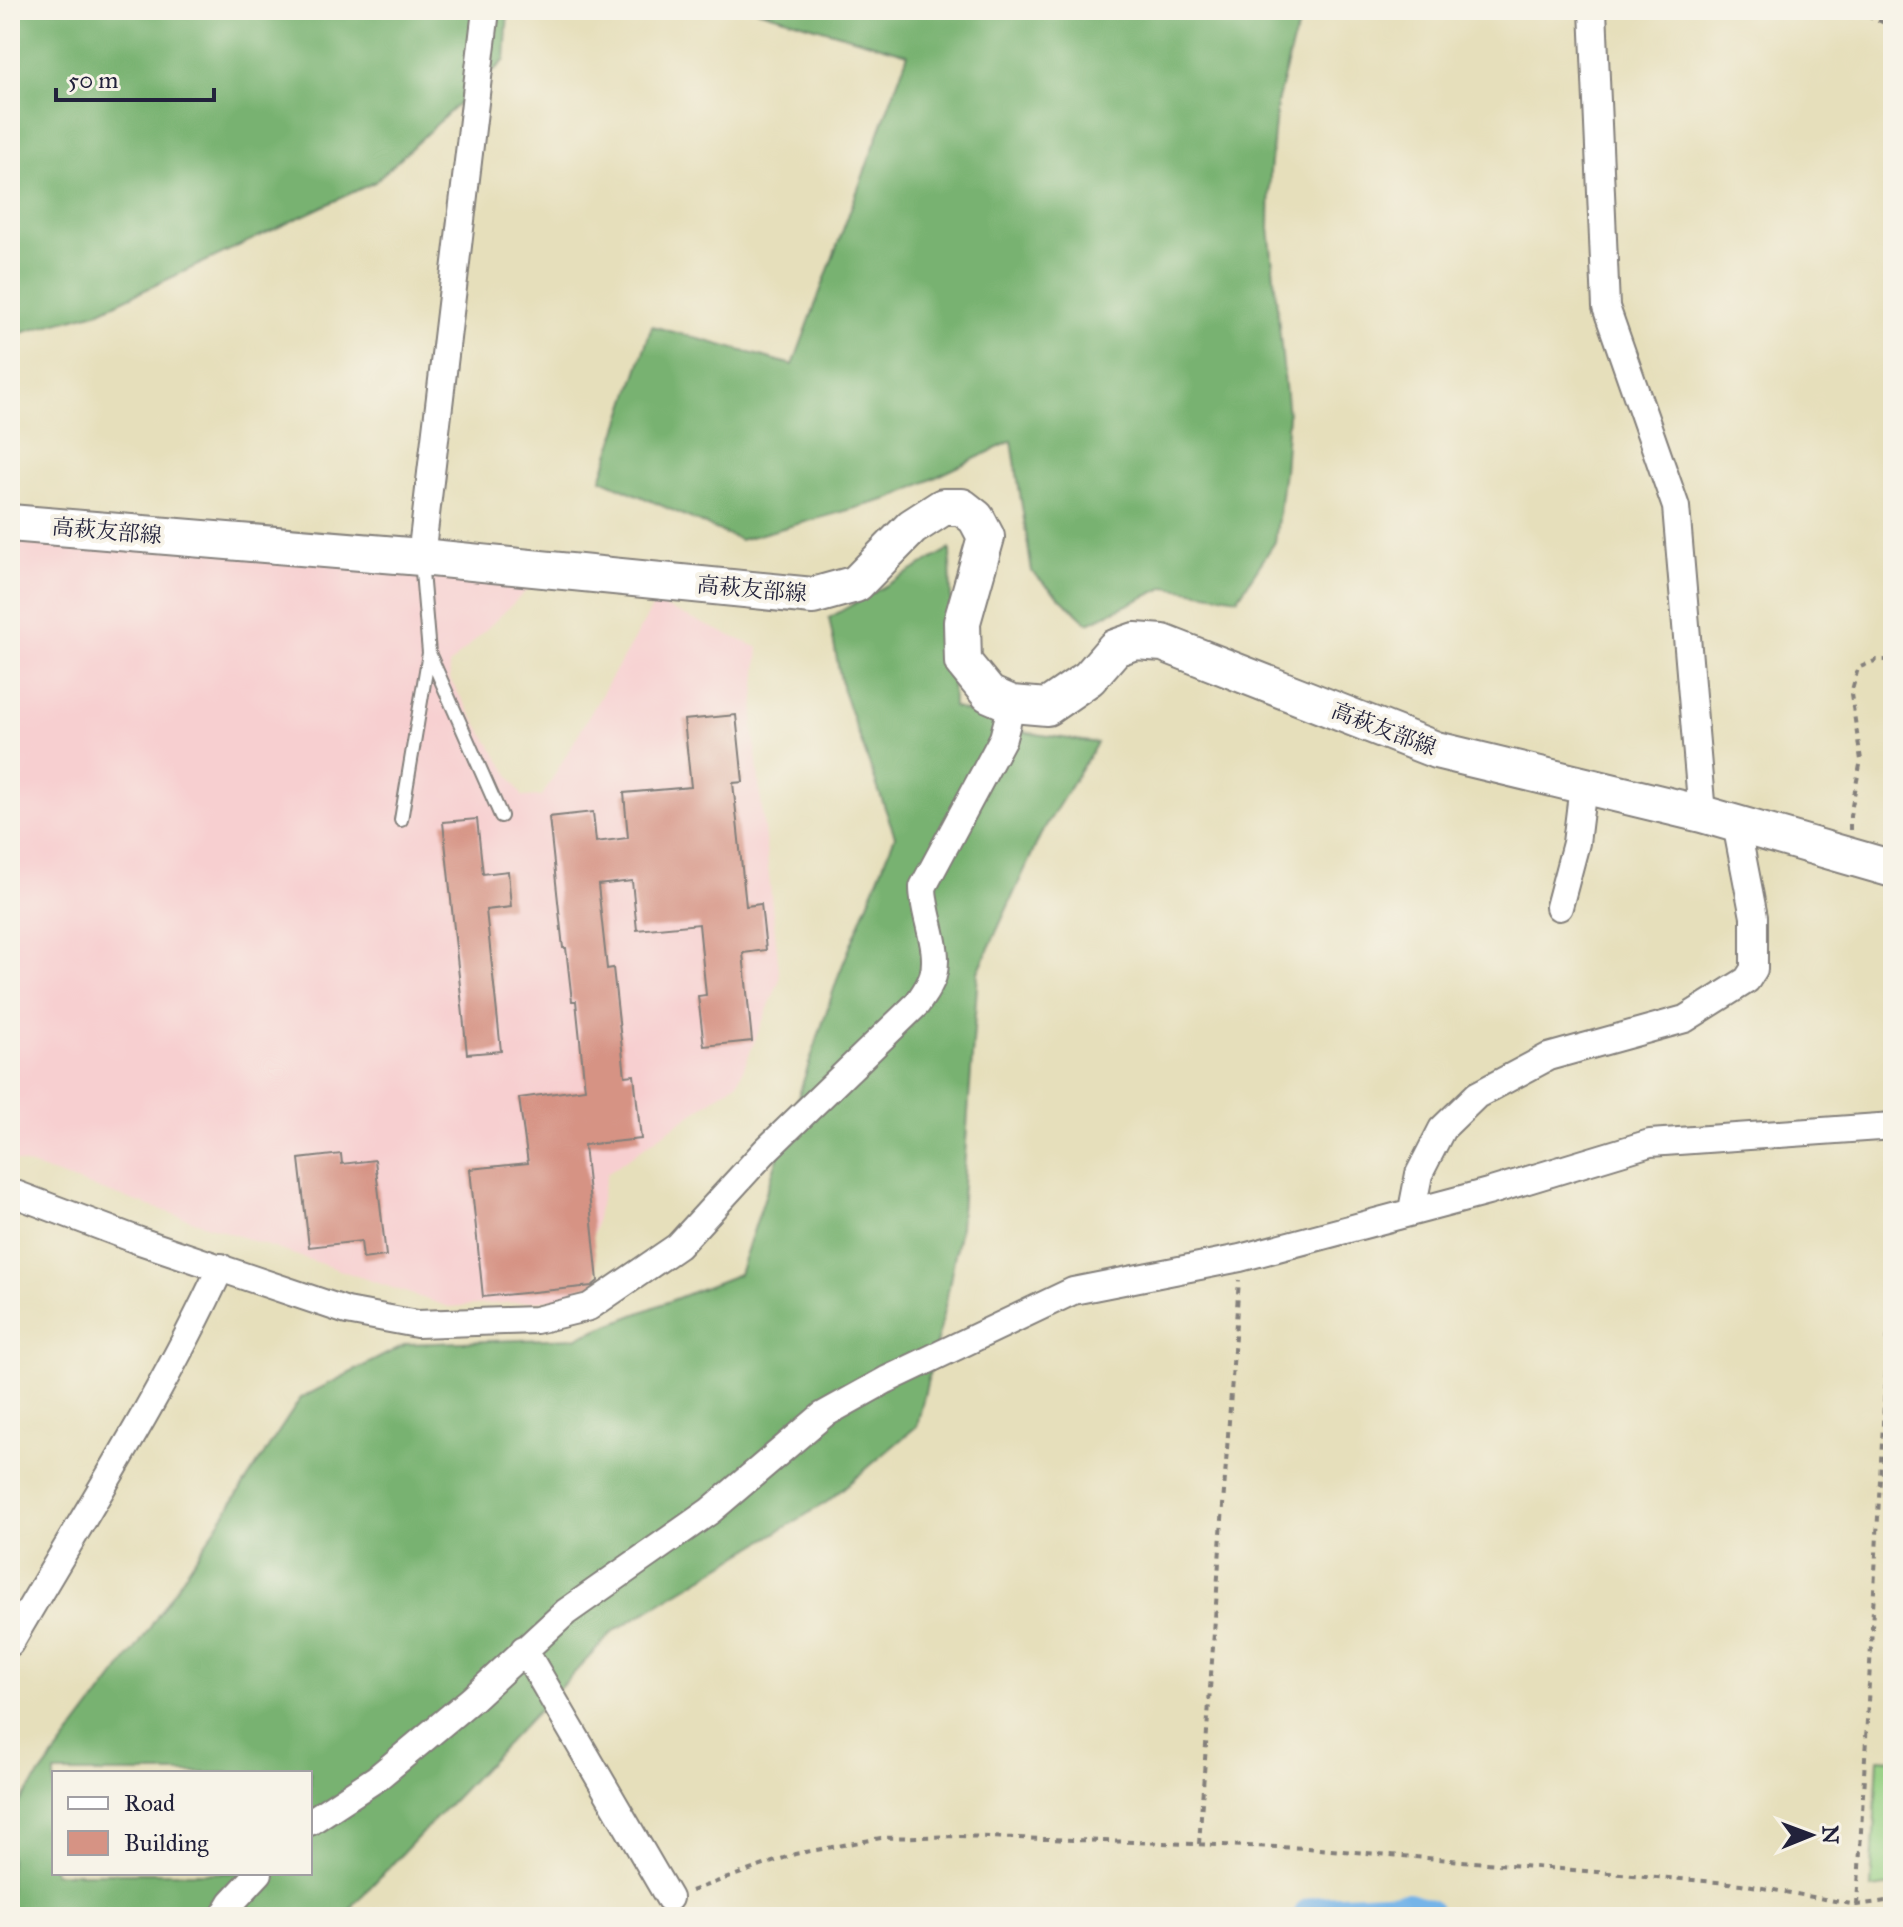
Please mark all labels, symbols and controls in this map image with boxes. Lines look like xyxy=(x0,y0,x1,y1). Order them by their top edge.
scale bar xyxy=(56,52,214,102)
text: 50 m xyxy=(68,65,118,95)
street label: 高萩友部線 xyxy=(51,513,163,549)
street label: 高萩友部線 xyxy=(696,571,808,607)
street label: 高萩友部線 xyxy=(1328,697,1440,761)
legend xyxy=(52,1771,312,1875)
text: Road xyxy=(124,1788,175,1818)
north arrow xyxy=(1771,1795,1851,1875)
text: N xyxy=(1817,1825,1844,1845)
text: Building xyxy=(124,1828,209,1858)

